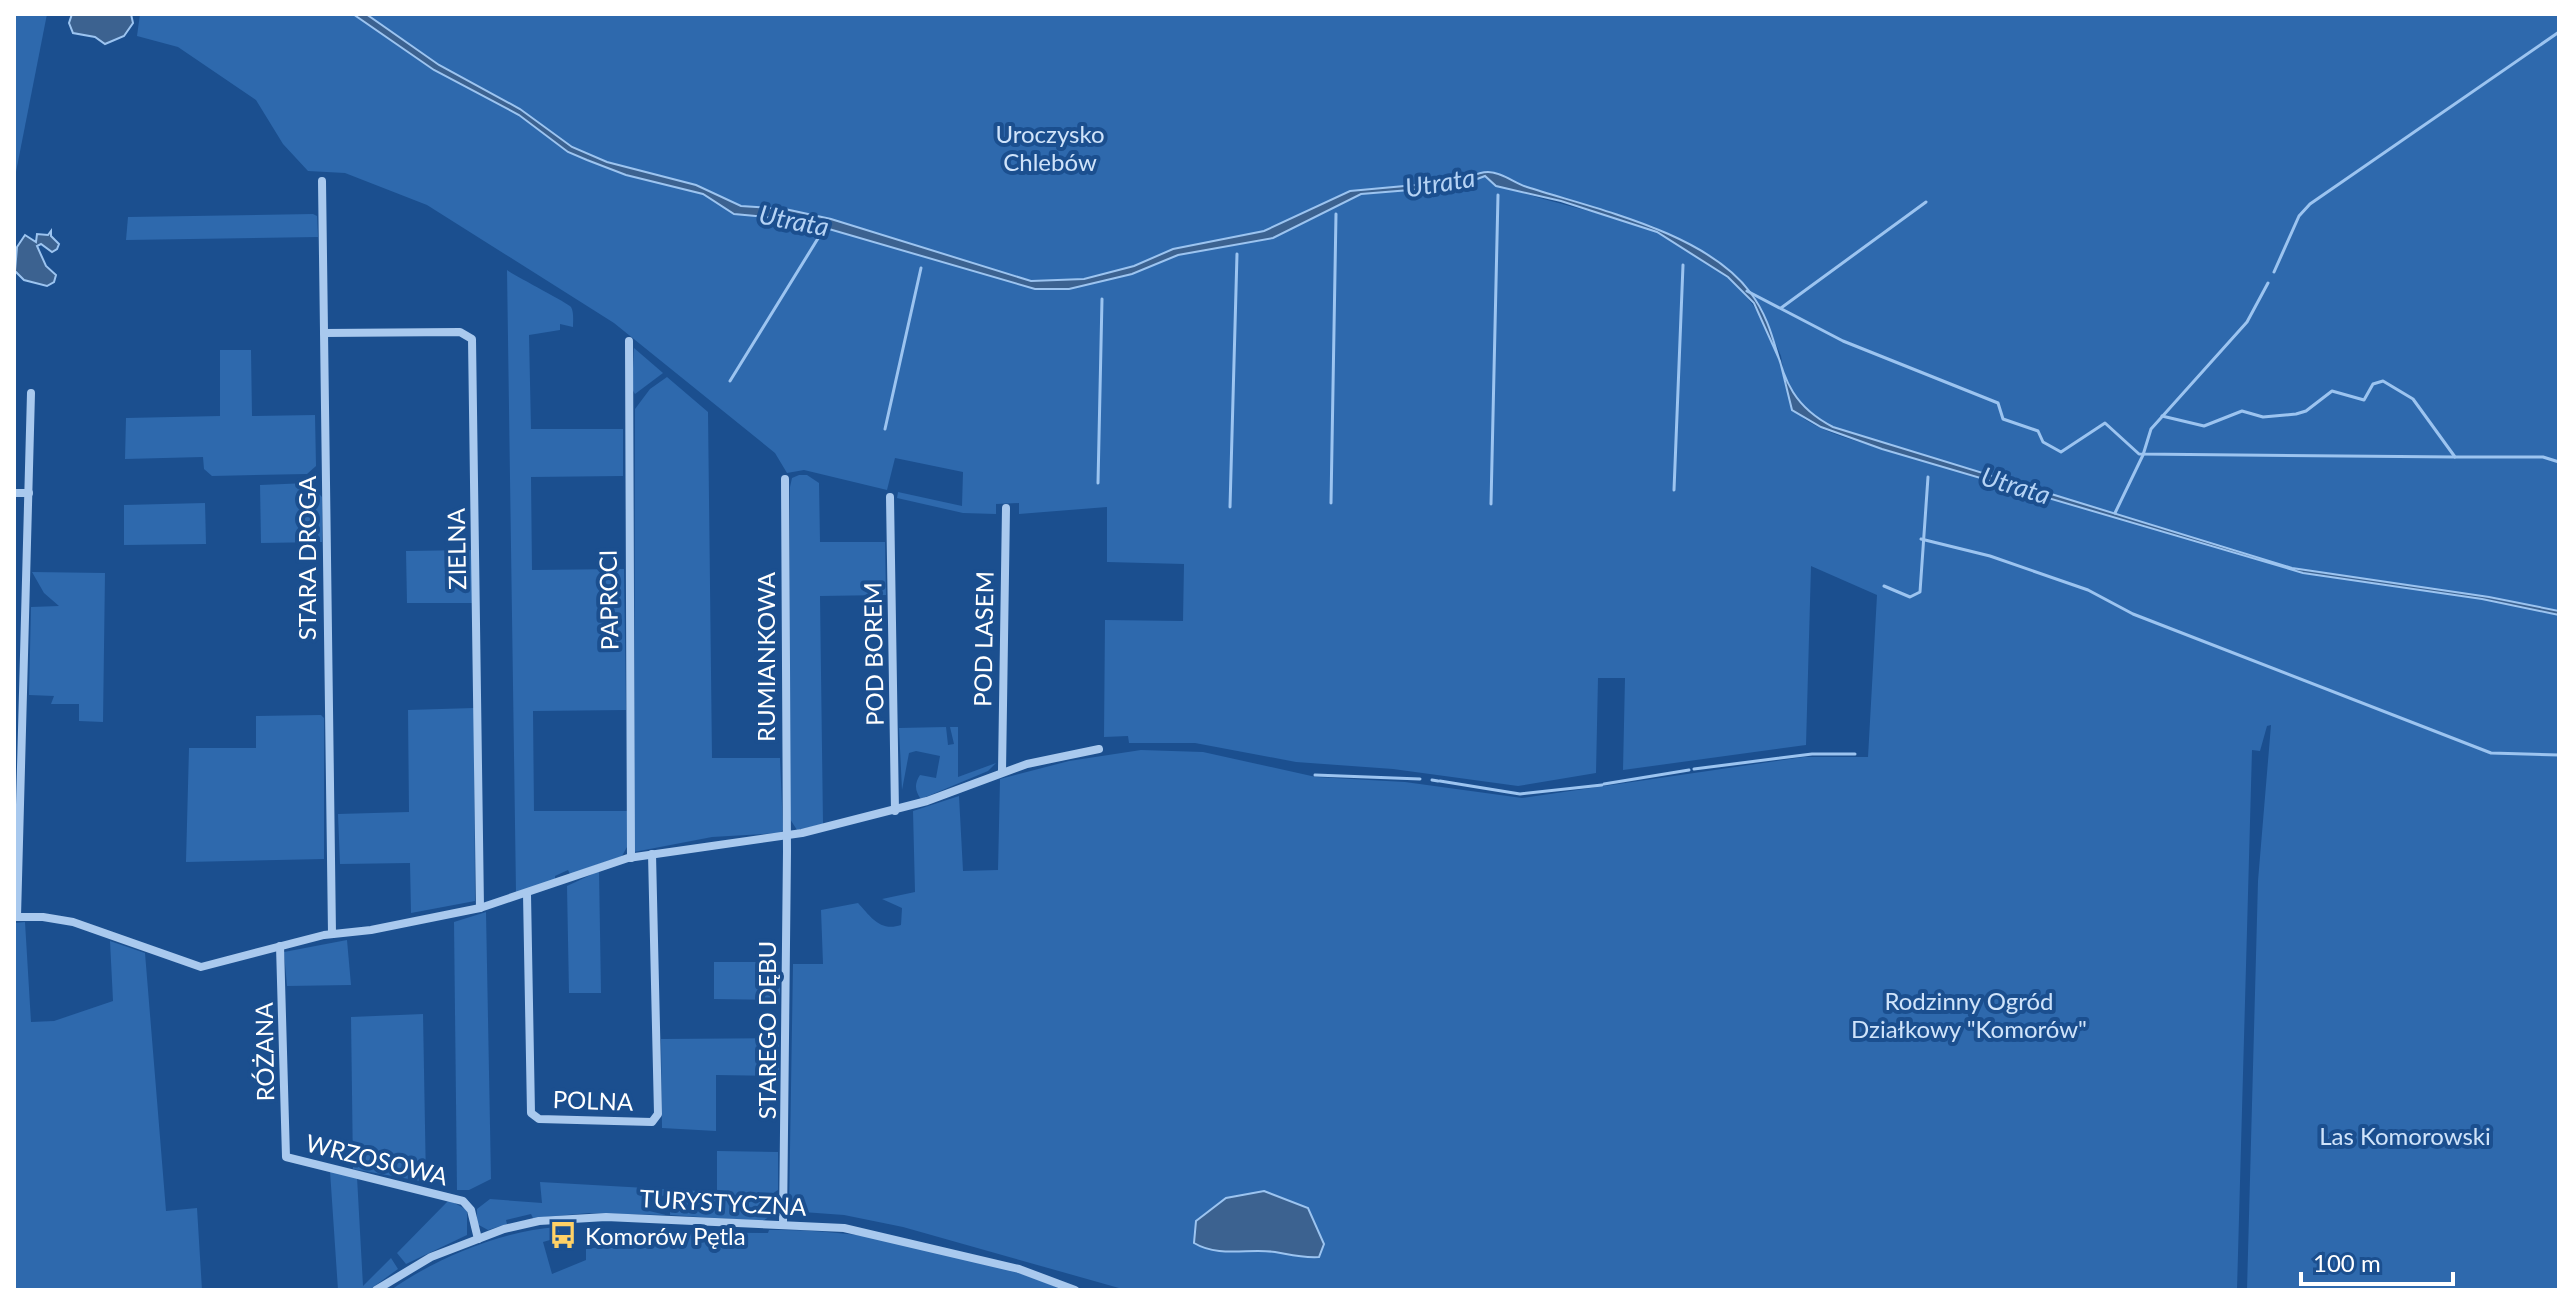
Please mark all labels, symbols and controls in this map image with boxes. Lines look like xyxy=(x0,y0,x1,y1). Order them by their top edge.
park label: Uroczysko Chlebów xyxy=(995,119,1105,176)
water label: Utrata xyxy=(1403,161,1477,203)
water label: Utrata xyxy=(756,198,832,242)
water label: Utrata xyxy=(1978,459,2054,511)
street label: STARA DROGA xyxy=(292,475,321,640)
street label: ZIELNA xyxy=(441,507,471,590)
street label: PAPROCI xyxy=(593,549,623,651)
street label: RUMIANKOWA xyxy=(751,571,780,742)
street label: POD LASEM xyxy=(967,571,999,707)
street label: POD BOREM xyxy=(857,582,889,726)
street label: STAREGO DĘBU xyxy=(752,941,781,1119)
park label: Rodzinny Ogród Działkowy "Komorów" xyxy=(1851,986,2087,1043)
street label: RÓŻANA xyxy=(249,1002,279,1102)
street label: POLNA xyxy=(552,1084,634,1116)
park label: Las Komorowski xyxy=(2319,1121,2491,1150)
street label: WRZOSOWA xyxy=(303,1127,452,1191)
street label: TURYSTYCZNA xyxy=(639,1183,808,1221)
bus stop icon: Komorów Pętla xyxy=(548,1220,578,1250)
place label: Komorów Pętla xyxy=(585,1221,746,1250)
scale bar xyxy=(2301,1236,2453,1286)
text: 100 m xyxy=(2313,1248,2381,1277)

